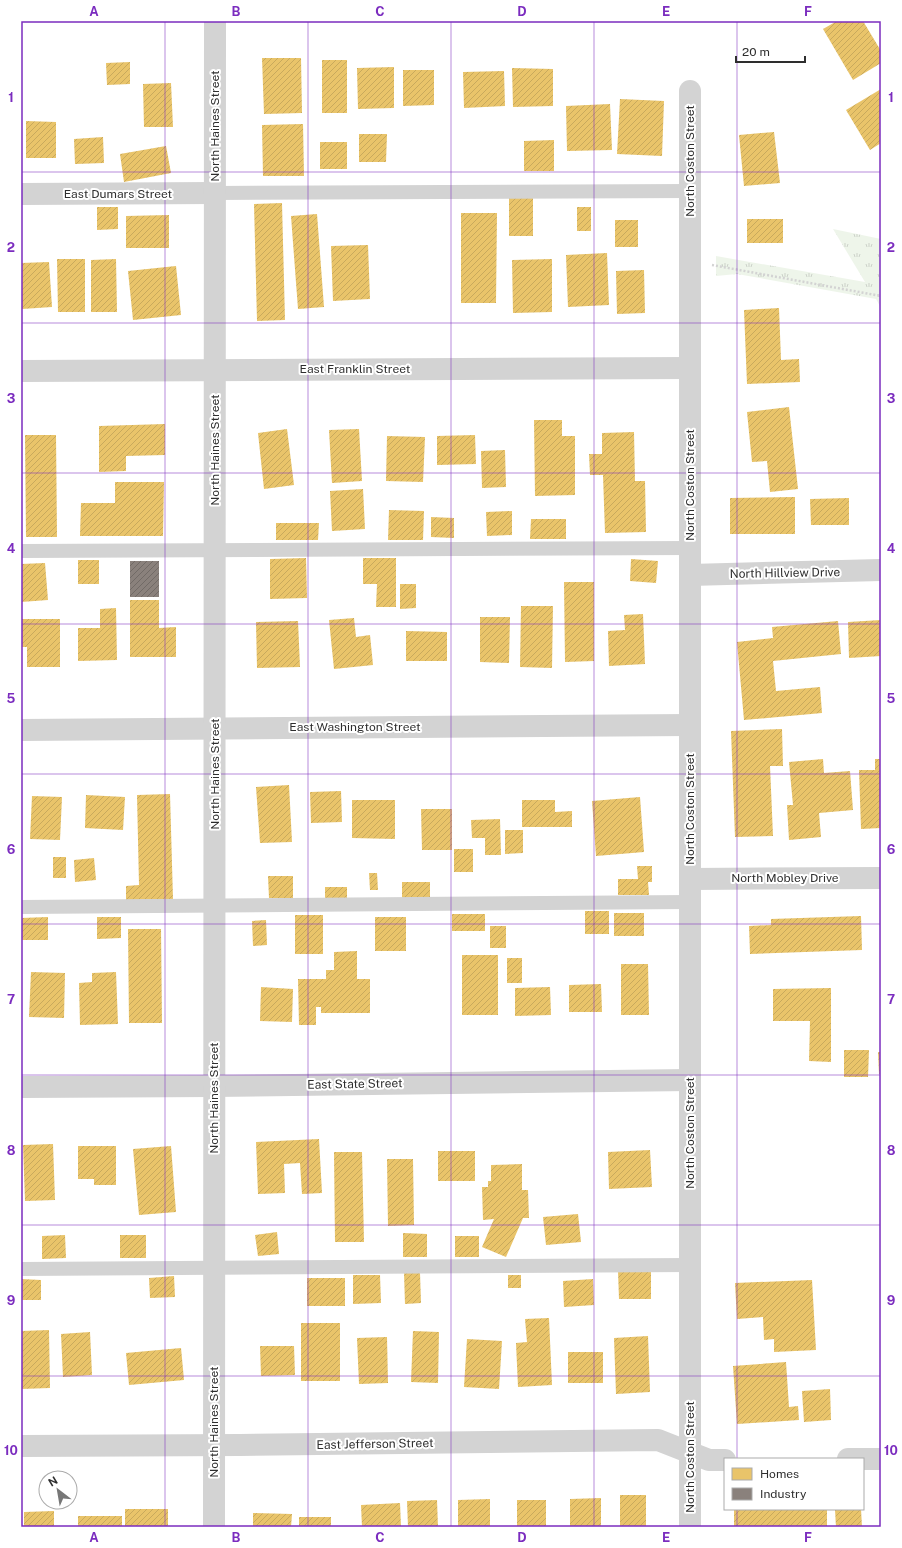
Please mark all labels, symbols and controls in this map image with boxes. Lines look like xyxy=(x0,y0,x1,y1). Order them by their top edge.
text: A xyxy=(89,4,99,19)
text: B xyxy=(232,4,241,19)
text: C xyxy=(375,4,385,19)
text: D xyxy=(517,4,527,19)
text: E xyxy=(662,4,670,19)
text: F xyxy=(804,4,812,19)
scale bar xyxy=(736,38,805,64)
text: 20 m xyxy=(742,45,770,59)
street label: North Haines Street xyxy=(208,70,222,182)
text: 1 xyxy=(8,90,14,105)
text: 1 xyxy=(888,90,894,105)
street label: North Coston Street xyxy=(683,105,697,217)
street label: East Dumars Street xyxy=(64,187,173,201)
text: 2 xyxy=(7,240,15,255)
text: 2 xyxy=(887,240,895,255)
street label: East Franklin Street xyxy=(300,362,411,376)
text: 3 xyxy=(7,391,16,406)
text: 3 xyxy=(887,391,896,406)
street label: North Haines Street xyxy=(208,394,222,506)
street label: North Coston Street xyxy=(683,429,697,541)
text: 4 xyxy=(7,541,16,556)
text: 4 xyxy=(887,541,896,556)
street label: North Hillview Drive xyxy=(730,565,841,581)
text: 5 xyxy=(7,691,16,706)
text: 5 xyxy=(887,691,896,706)
street label: North Haines Street xyxy=(208,718,222,830)
street label: East Washington Street xyxy=(289,720,421,734)
street label: North Coston Street xyxy=(683,753,697,865)
text: 6 xyxy=(7,842,16,857)
text: 6 xyxy=(887,842,896,857)
street label: North Mobley Drive xyxy=(731,871,839,885)
text: 7 xyxy=(7,992,15,1007)
text: 7 xyxy=(887,992,895,1007)
street label: North Haines Street xyxy=(207,1042,221,1154)
street label: East State Street xyxy=(307,1076,403,1092)
street label: North Coston Street xyxy=(683,1077,697,1189)
text: 8 xyxy=(7,1143,16,1158)
text: 8 xyxy=(887,1143,896,1158)
text: 9 xyxy=(7,1293,15,1308)
text: 9 xyxy=(887,1293,895,1308)
street label: North Haines Street xyxy=(207,1366,221,1478)
street label: North Coston Street xyxy=(683,1401,697,1513)
street label: East Jefferson Street xyxy=(316,1436,434,1452)
text: 10 xyxy=(4,1443,18,1458)
text: 10 xyxy=(884,1443,898,1458)
legend xyxy=(724,1458,864,1510)
text: Homes xyxy=(760,1467,799,1481)
north arrow xyxy=(38,1470,78,1510)
text: N xyxy=(46,1474,60,1489)
text: Industry xyxy=(760,1487,807,1501)
text: A xyxy=(89,1530,99,1545)
text: B xyxy=(232,1530,241,1545)
text: C xyxy=(375,1530,385,1545)
text: D xyxy=(517,1530,527,1545)
text: E xyxy=(662,1530,670,1545)
text: F xyxy=(804,1530,812,1545)

